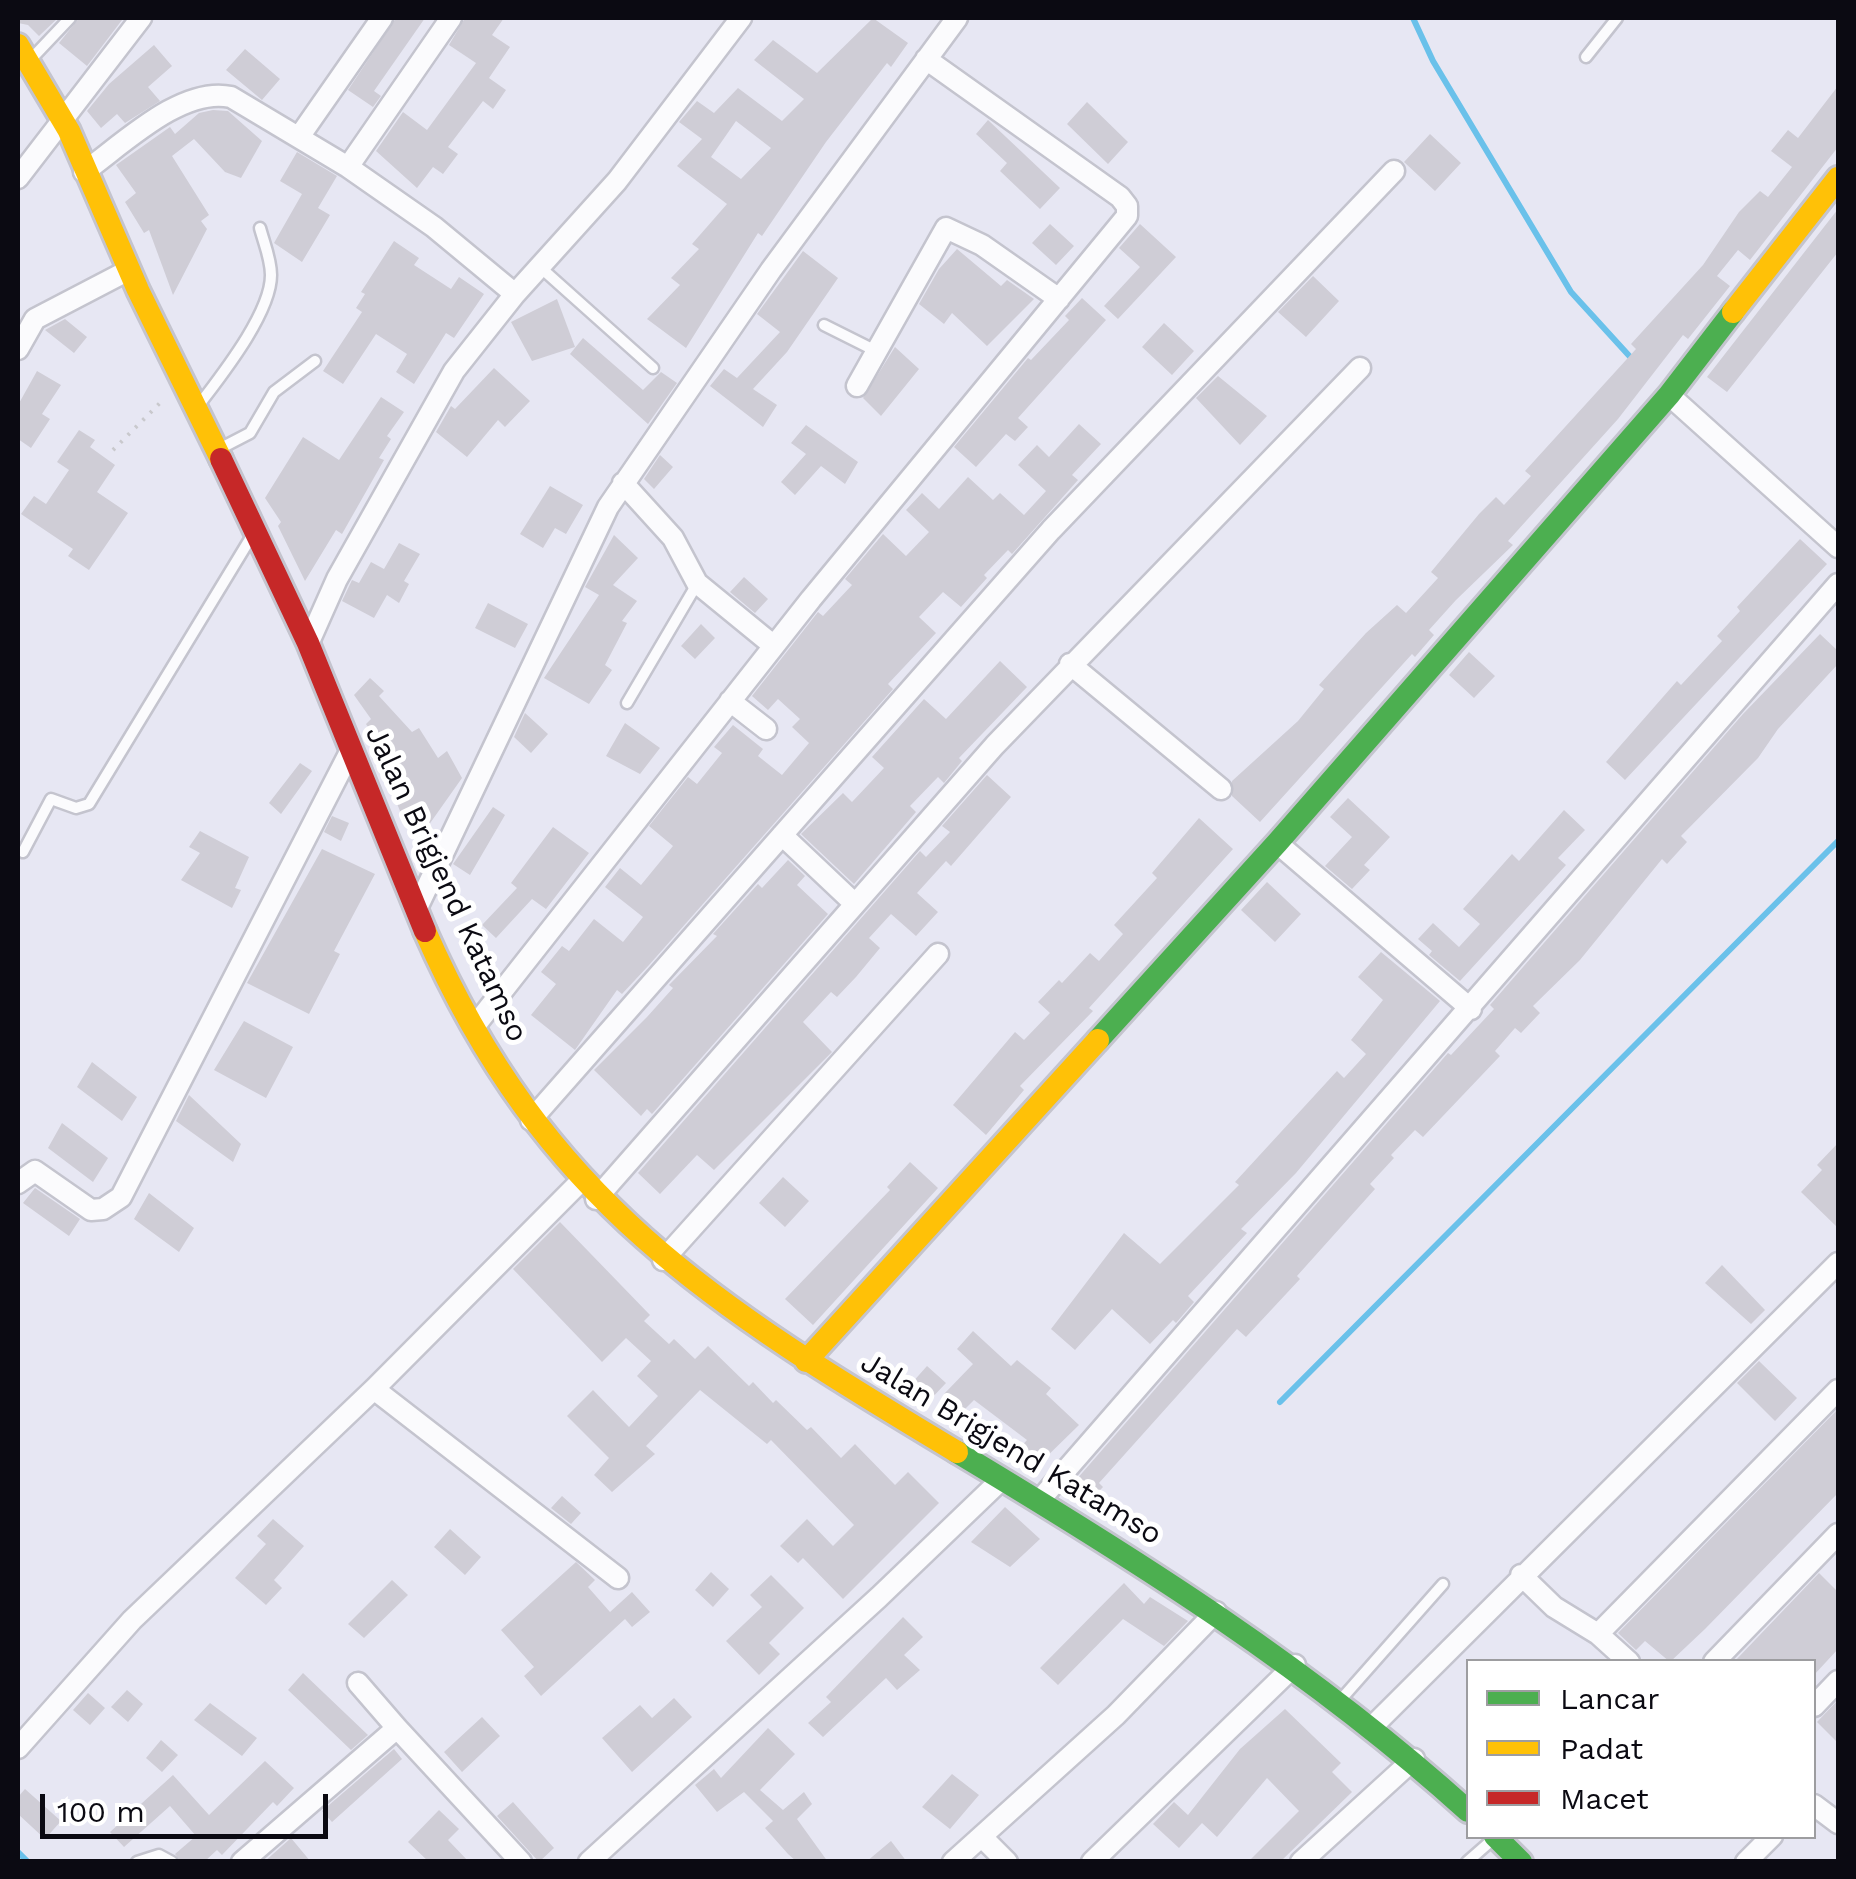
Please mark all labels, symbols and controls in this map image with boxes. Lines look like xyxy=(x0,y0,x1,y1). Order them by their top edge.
street label: Jalan Brigjend Katamso xyxy=(357,720,535,1048)
street label: Jalan Brigjend Katamso xyxy=(854,1345,1168,1553)
legend xyxy=(1466,1659,1816,1839)
text: Lancar xyxy=(1560,1681,1660,1716)
text: Padat xyxy=(1560,1731,1643,1766)
scale bar xyxy=(45,1774,332,1836)
text: Macet xyxy=(1560,1781,1649,1816)
text: 100 m xyxy=(57,1794,145,1829)

